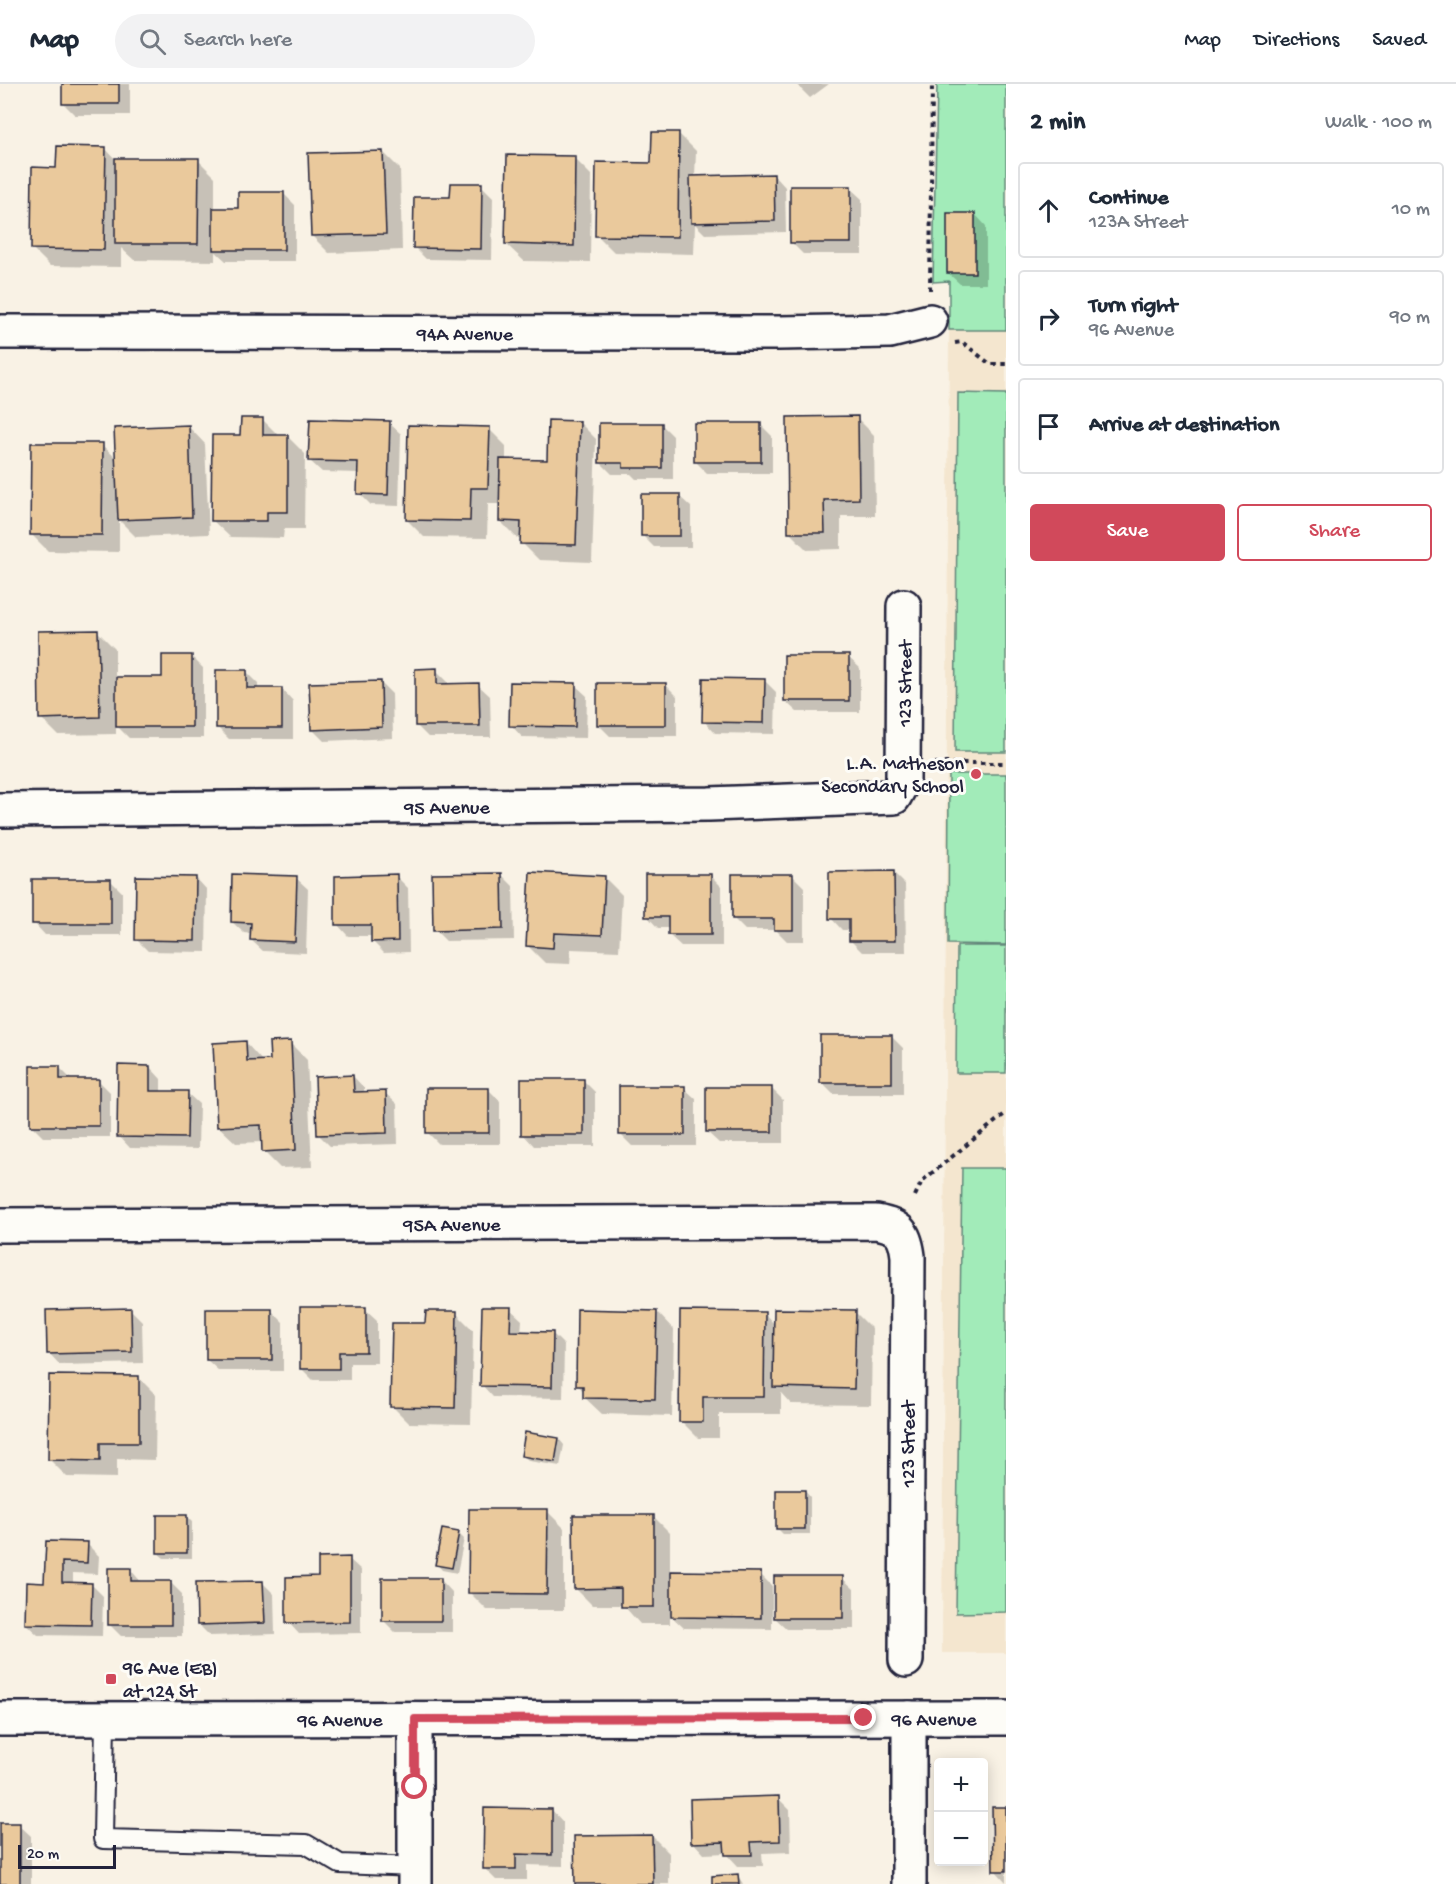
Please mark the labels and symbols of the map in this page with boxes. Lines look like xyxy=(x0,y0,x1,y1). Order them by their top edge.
street label: 94A Avenue xyxy=(416,325,514,348)
street label: 123 Street xyxy=(895,638,919,728)
place label: L.A. Matheson Secondary School xyxy=(821,754,964,800)
marker: L.A. Matheson Secondary School xyxy=(969,767,983,781)
street label: 95 Avenue xyxy=(403,798,491,822)
street label: 95A Avenue xyxy=(402,1215,501,1239)
street label: 123 Street xyxy=(899,1399,922,1488)
place label: 96 Ave (EB) at 124 St xyxy=(122,1659,218,1705)
marker: 96 Ave (EB) at 124 St xyxy=(104,1672,118,1686)
route end xyxy=(850,1704,876,1730)
street label: 96 Avenue xyxy=(890,1710,977,1733)
street label: 96 Avenue xyxy=(296,1711,383,1734)
route start xyxy=(401,1773,427,1799)
scale bar xyxy=(18,1842,116,1870)

